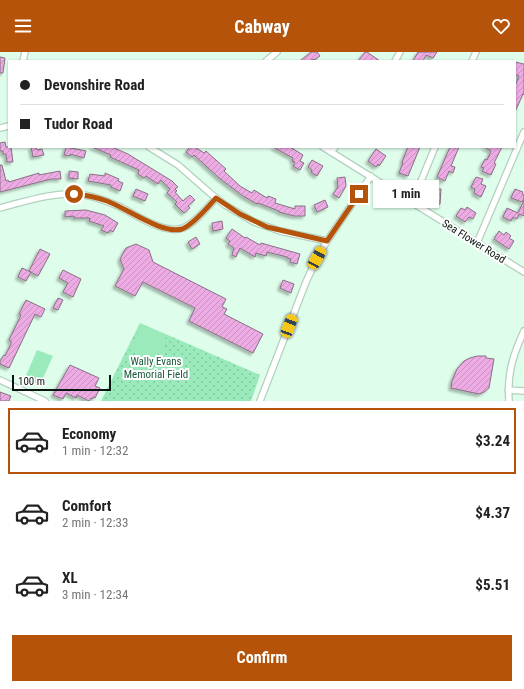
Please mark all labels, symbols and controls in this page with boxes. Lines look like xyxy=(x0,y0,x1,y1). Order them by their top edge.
icon: menu xyxy=(12,15,34,37)
icon: heart xyxy=(490,15,512,37)
text: Cabway xyxy=(234,16,290,37)
text: Devonshire Road xyxy=(44,76,145,94)
text: Tudor Road xyxy=(44,115,113,133)
callout: 1 min xyxy=(373,180,439,208)
route start xyxy=(65,185,83,203)
route end xyxy=(350,185,368,203)
text: 1 min xyxy=(392,186,420,201)
street label: Sea Flower Road xyxy=(440,217,508,266)
car xyxy=(306,245,328,271)
car xyxy=(279,313,299,339)
park label: Wally Evans Memorial Field xyxy=(124,355,188,381)
scale bar xyxy=(12,373,111,392)
text: 100 m xyxy=(18,375,45,388)
icon: car xyxy=(14,423,50,459)
text: Economy xyxy=(62,425,116,443)
text: $3.24 xyxy=(475,432,510,450)
text: 1 min · 12:32 xyxy=(62,443,128,458)
icon: car xyxy=(14,495,50,531)
text: Comfort xyxy=(62,497,111,515)
text: $4.37 xyxy=(475,504,510,522)
text: 2 min · 12:33 xyxy=(62,515,128,530)
icon: car xyxy=(14,567,50,603)
text: XL xyxy=(62,569,78,587)
text: $5.51 xyxy=(475,576,510,594)
text: 3 min · 12:34 xyxy=(62,587,128,602)
button: Confirm xyxy=(12,635,512,681)

